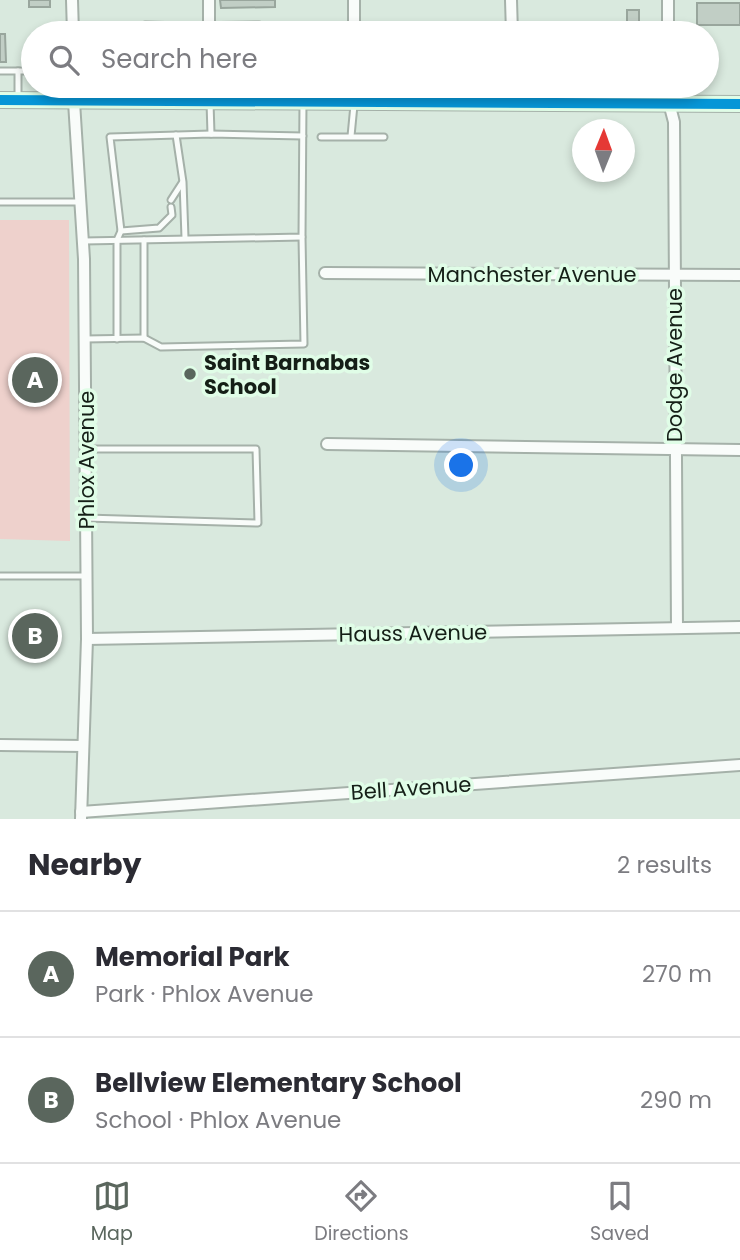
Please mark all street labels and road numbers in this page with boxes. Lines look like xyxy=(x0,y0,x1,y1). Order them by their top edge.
street label: Manchester Avenue xyxy=(428,260,636,289)
street label: Dodge Avenue xyxy=(660,288,689,442)
street label: Phlox Avenue xyxy=(72,391,101,529)
street label: Hauss Avenue xyxy=(338,617,488,649)
street label: Bell Avenue xyxy=(350,769,472,807)

